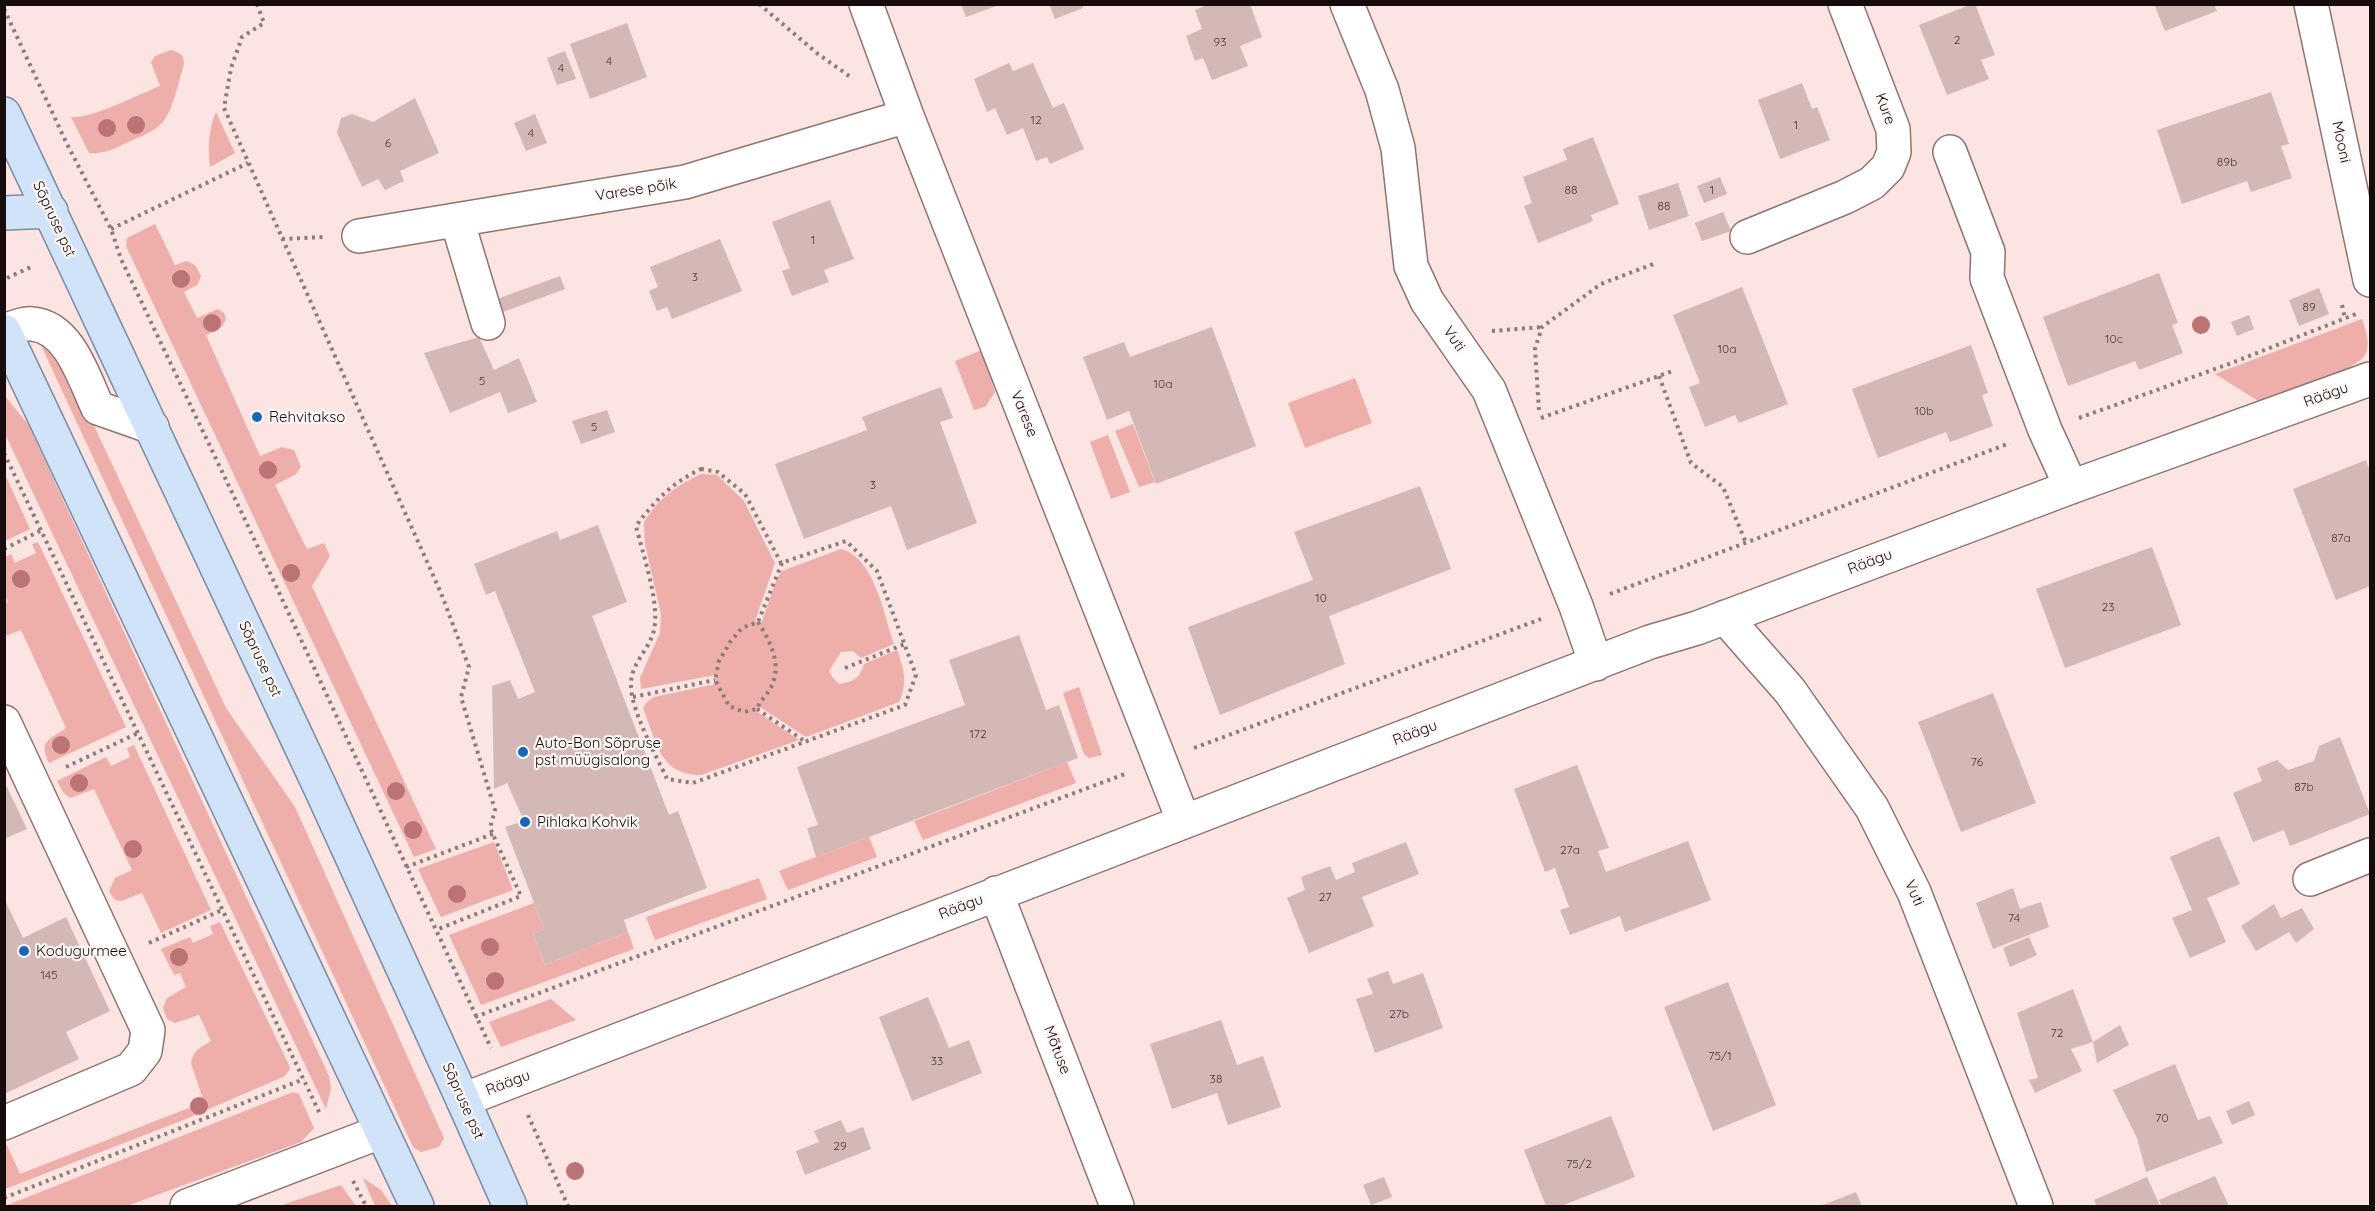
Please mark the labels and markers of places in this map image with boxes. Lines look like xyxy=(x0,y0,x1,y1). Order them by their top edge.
place label: Rehvitakso xyxy=(269,408,345,426)
marker: Rehvitakso xyxy=(250,410,264,424)
place label: Auto-Bon Sõpruse pst müügisalong xyxy=(535,734,661,769)
marker: Auto-Bon Sõpruse pst müügisalong xyxy=(516,745,530,759)
place label: Pihlaka Kohvik xyxy=(537,813,638,831)
marker: Pihlaka Kohvik xyxy=(518,815,532,829)
place label: Kodugurmee xyxy=(36,942,127,960)
marker: Kodugurmee xyxy=(17,944,31,958)

